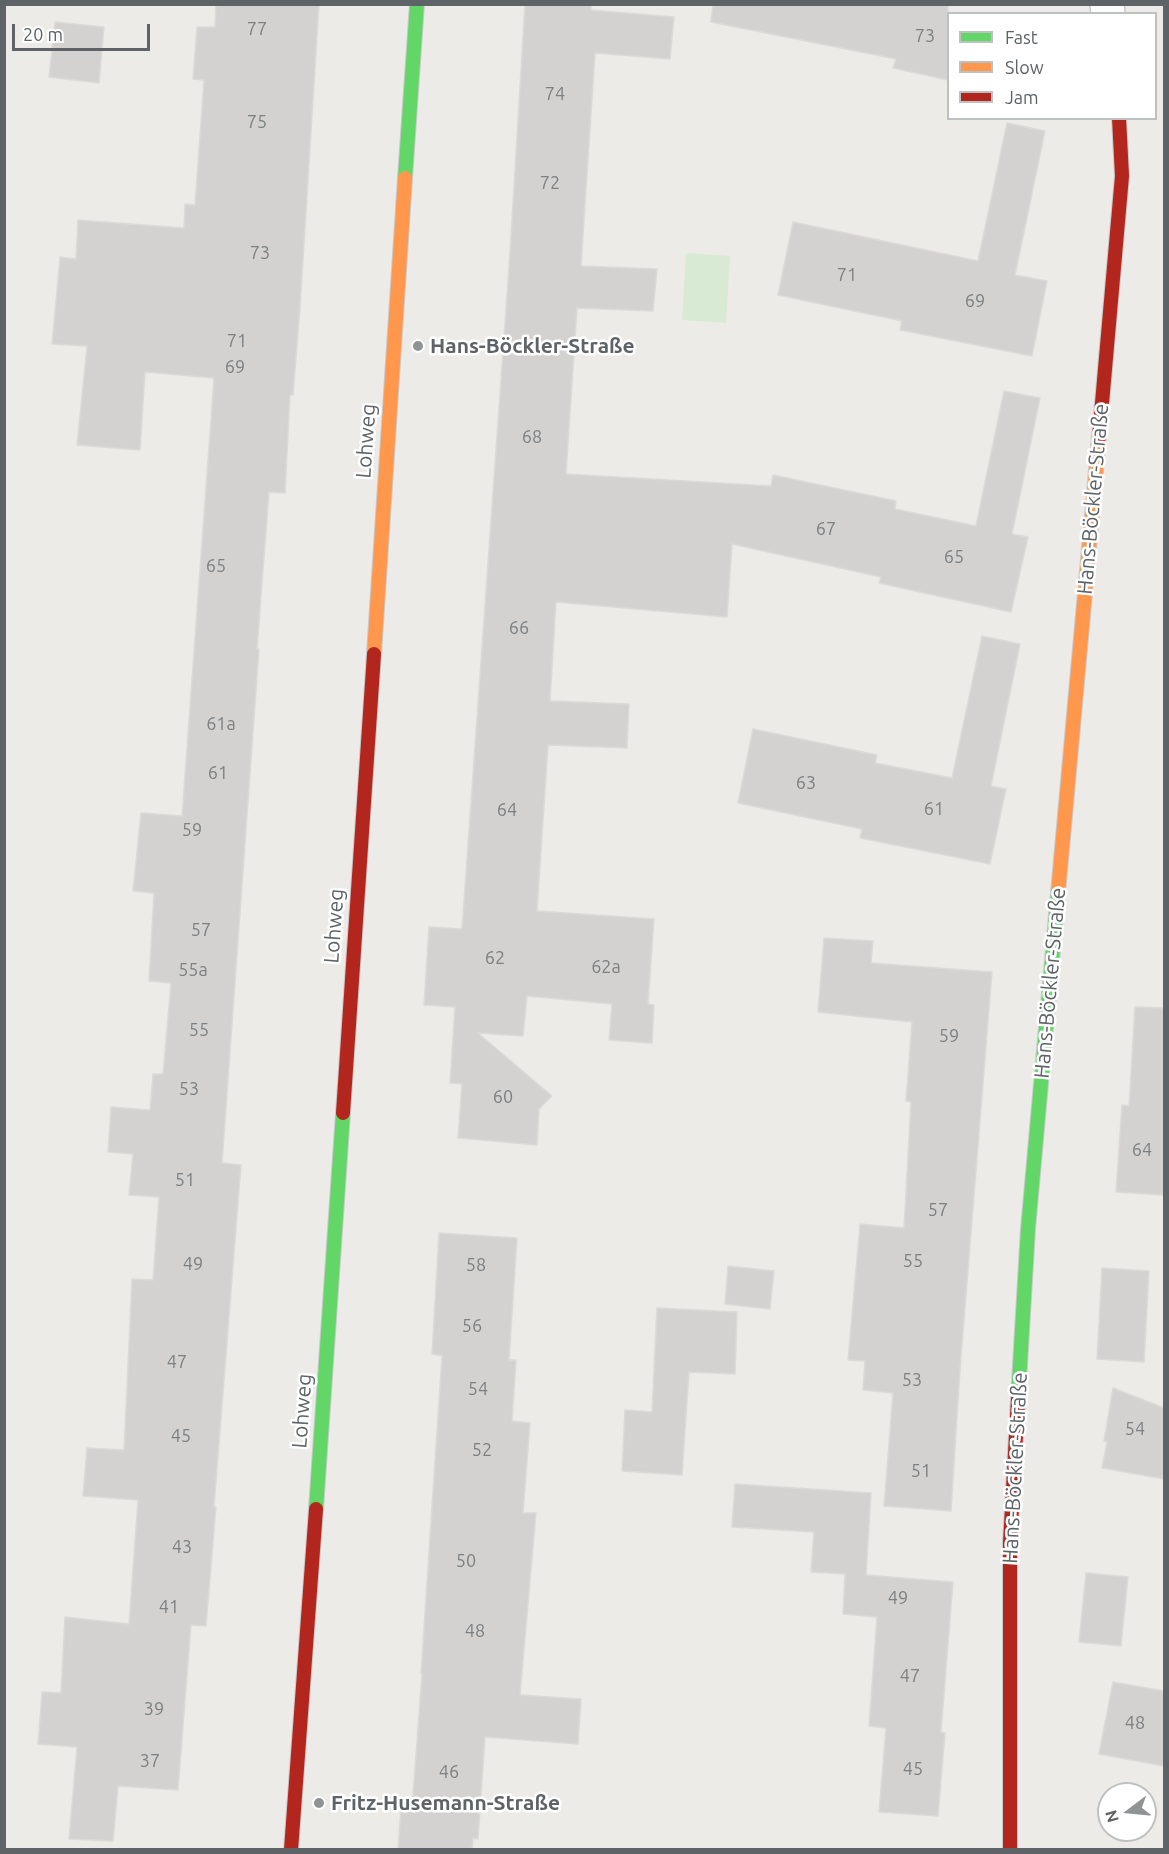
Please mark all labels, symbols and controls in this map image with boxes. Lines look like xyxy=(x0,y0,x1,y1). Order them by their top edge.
scale bar xyxy=(15,12,153,50)
legend xyxy=(947,12,1157,120)
house number: 77 xyxy=(247,18,267,40)
text: 20 m xyxy=(23,24,63,44)
house number: 73 xyxy=(915,25,935,47)
text: Fast xyxy=(1005,27,1038,47)
text: Slow xyxy=(1005,57,1044,77)
house number: 74 xyxy=(545,83,565,105)
text: Jam xyxy=(1005,87,1039,107)
house number: 75 xyxy=(247,111,267,133)
house number: 72 xyxy=(540,172,560,194)
house number: 73 xyxy=(250,242,270,264)
house number: 71 xyxy=(837,264,857,286)
house number: 69 xyxy=(965,290,985,312)
house number: 71 xyxy=(227,330,247,352)
place label: Hans-Böckler-Straße xyxy=(430,333,635,359)
marker: Hans-Böckler-Straße xyxy=(411,339,425,353)
house number: 69 xyxy=(225,356,245,378)
street label: Hans-Böckler-Straße xyxy=(1072,402,1114,596)
street label: Lohweg xyxy=(351,403,381,479)
house number: 68 xyxy=(522,426,542,448)
house number: 67 xyxy=(816,518,836,540)
house number: 65 xyxy=(944,546,964,568)
house number: 65 xyxy=(206,555,226,577)
house number: 66 xyxy=(509,617,529,639)
house number: 61a xyxy=(206,713,236,735)
house number: 61 xyxy=(208,762,228,784)
house number: 63 xyxy=(796,772,816,794)
house number: 61 xyxy=(924,798,944,820)
house number: 64 xyxy=(497,799,517,821)
house number: 59 xyxy=(182,819,202,841)
street label: Hans-Böckler-Straße xyxy=(1029,886,1071,1080)
street label: Lohweg xyxy=(319,888,349,964)
house number: 57 xyxy=(191,919,211,941)
house number: 62 xyxy=(485,947,505,969)
house number: 62a xyxy=(591,956,621,978)
house number: 55a xyxy=(178,959,208,981)
house number: 55 xyxy=(189,1019,209,1041)
house number: 59 xyxy=(939,1025,959,1047)
house number: 53 xyxy=(179,1078,199,1100)
house number: 60 xyxy=(493,1086,513,1108)
house number: 64 xyxy=(1132,1139,1152,1161)
house number: 51 xyxy=(175,1169,195,1191)
house number: 57 xyxy=(928,1199,948,1221)
house number: 55 xyxy=(903,1250,923,1272)
house number: 49 xyxy=(183,1253,203,1275)
house number: 58 xyxy=(466,1254,486,1276)
house number: 56 xyxy=(462,1315,482,1337)
house number: 47 xyxy=(167,1351,187,1373)
house number: 53 xyxy=(902,1369,922,1391)
street label: Hans-Böckler-Straße xyxy=(997,1372,1033,1564)
street label: Lohweg xyxy=(287,1373,317,1449)
house number: 54 xyxy=(468,1378,488,1400)
house number: 54 xyxy=(1125,1418,1145,1440)
house number: 45 xyxy=(171,1425,191,1447)
house number: 52 xyxy=(472,1439,492,1461)
house number: 51 xyxy=(911,1460,931,1482)
house number: 43 xyxy=(172,1536,192,1558)
house number: 50 xyxy=(456,1550,476,1572)
house number: 49 xyxy=(888,1587,908,1609)
house number: 41 xyxy=(159,1596,179,1618)
house number: 48 xyxy=(465,1620,485,1642)
house number: 47 xyxy=(900,1665,920,1687)
house number: 39 xyxy=(144,1698,164,1720)
house number: 48 xyxy=(1125,1712,1145,1734)
house number: 37 xyxy=(140,1750,160,1772)
house number: 45 xyxy=(903,1758,923,1780)
house number: 46 xyxy=(439,1761,459,1783)
north arrow xyxy=(1097,1782,1157,1842)
place label: Fritz-Husemann-Straße xyxy=(331,1790,560,1816)
marker: Fritz-Husemann-Straße xyxy=(312,1796,326,1810)
text: N xyxy=(1101,1808,1122,1825)

